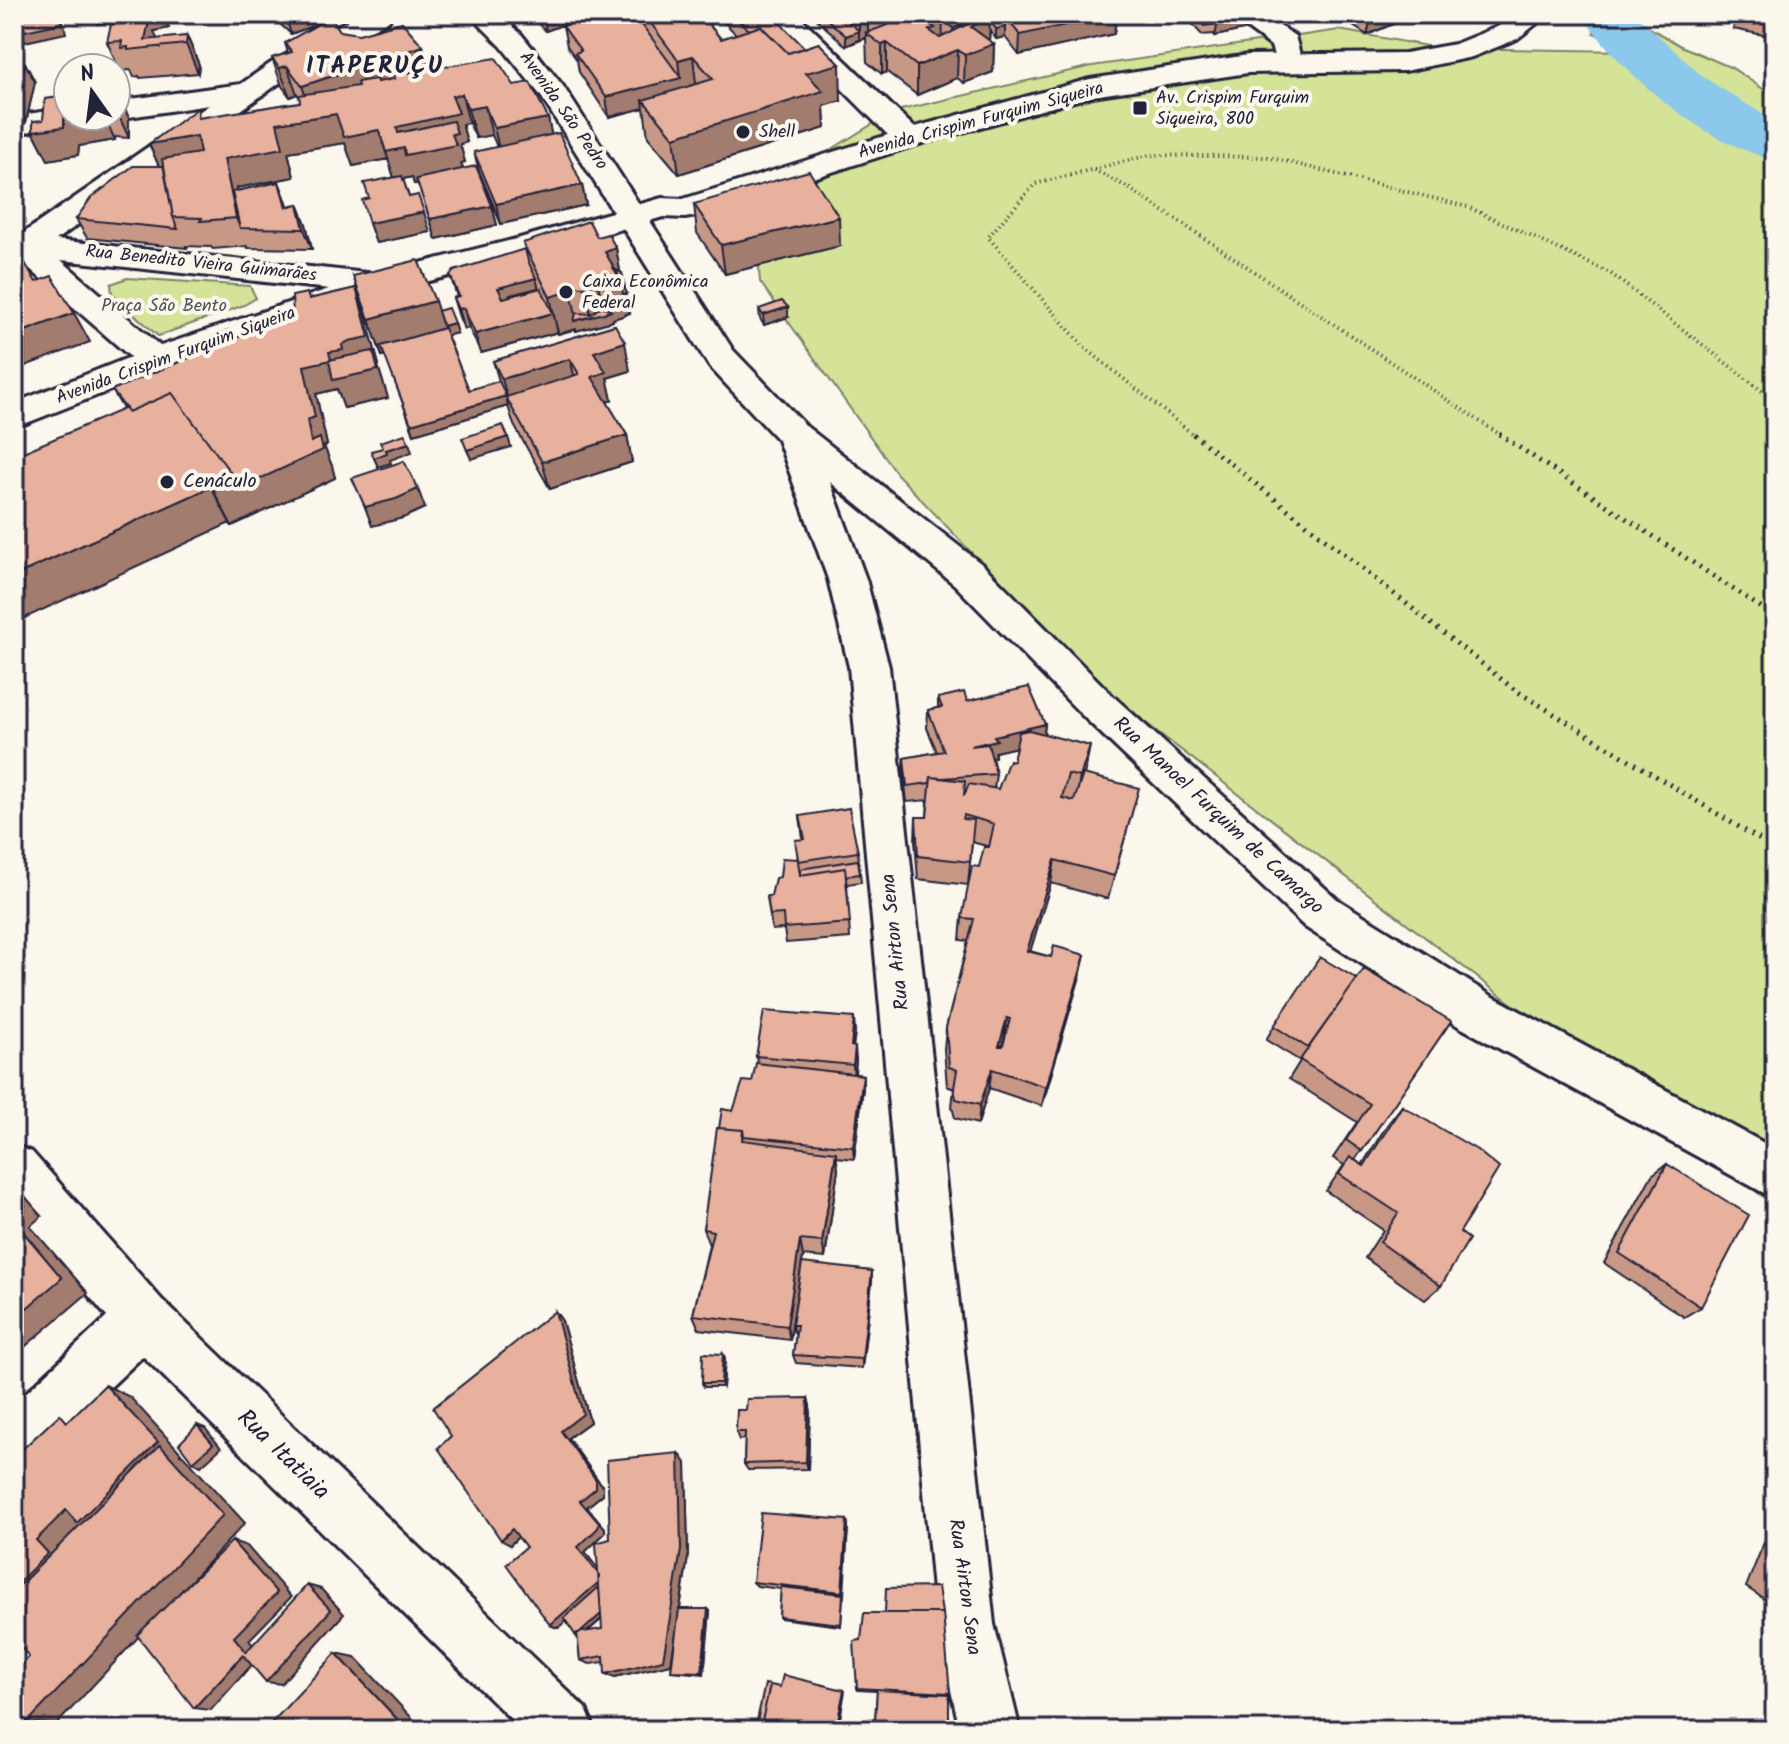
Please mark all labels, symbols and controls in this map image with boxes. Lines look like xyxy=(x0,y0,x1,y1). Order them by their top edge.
street label: Avenida São Pedro xyxy=(511,46,615,176)
district label: ITAPERUÇU xyxy=(306,47,444,86)
north arrow xyxy=(52,52,132,132)
text: N xyxy=(77,56,99,94)
street label: Avenida Crispim Furquim Siqueira xyxy=(855,74,1107,168)
place label: Av. Crispim Furquim Siqueira, 800 xyxy=(1156,84,1309,134)
marker: Av. Crispim Furquim Siqueira, 800 xyxy=(1131,99,1149,117)
place label: Shell xyxy=(759,118,796,147)
marker: Shell xyxy=(734,123,752,141)
street label: Rua Benedito Vieira Guimarães xyxy=(84,237,318,291)
place label: Caixa Econômica Federal xyxy=(582,268,708,318)
marker: Caixa Econômica Federal xyxy=(557,283,575,301)
park label: Praça São Bento xyxy=(101,292,227,321)
street label: Avenida Crispim Furquim Siqueira xyxy=(52,299,300,413)
place label: Cenáculo xyxy=(183,466,257,498)
marker: Cenáculo xyxy=(158,473,176,491)
street label: Rua Manoel Furquim de Camargo xyxy=(1105,709,1331,923)
street label: Rua Airton Sena xyxy=(873,872,919,1012)
street label: Rua Itatiaia xyxy=(227,1400,339,1510)
street label: Rua Airton Sena xyxy=(939,1517,989,1657)

